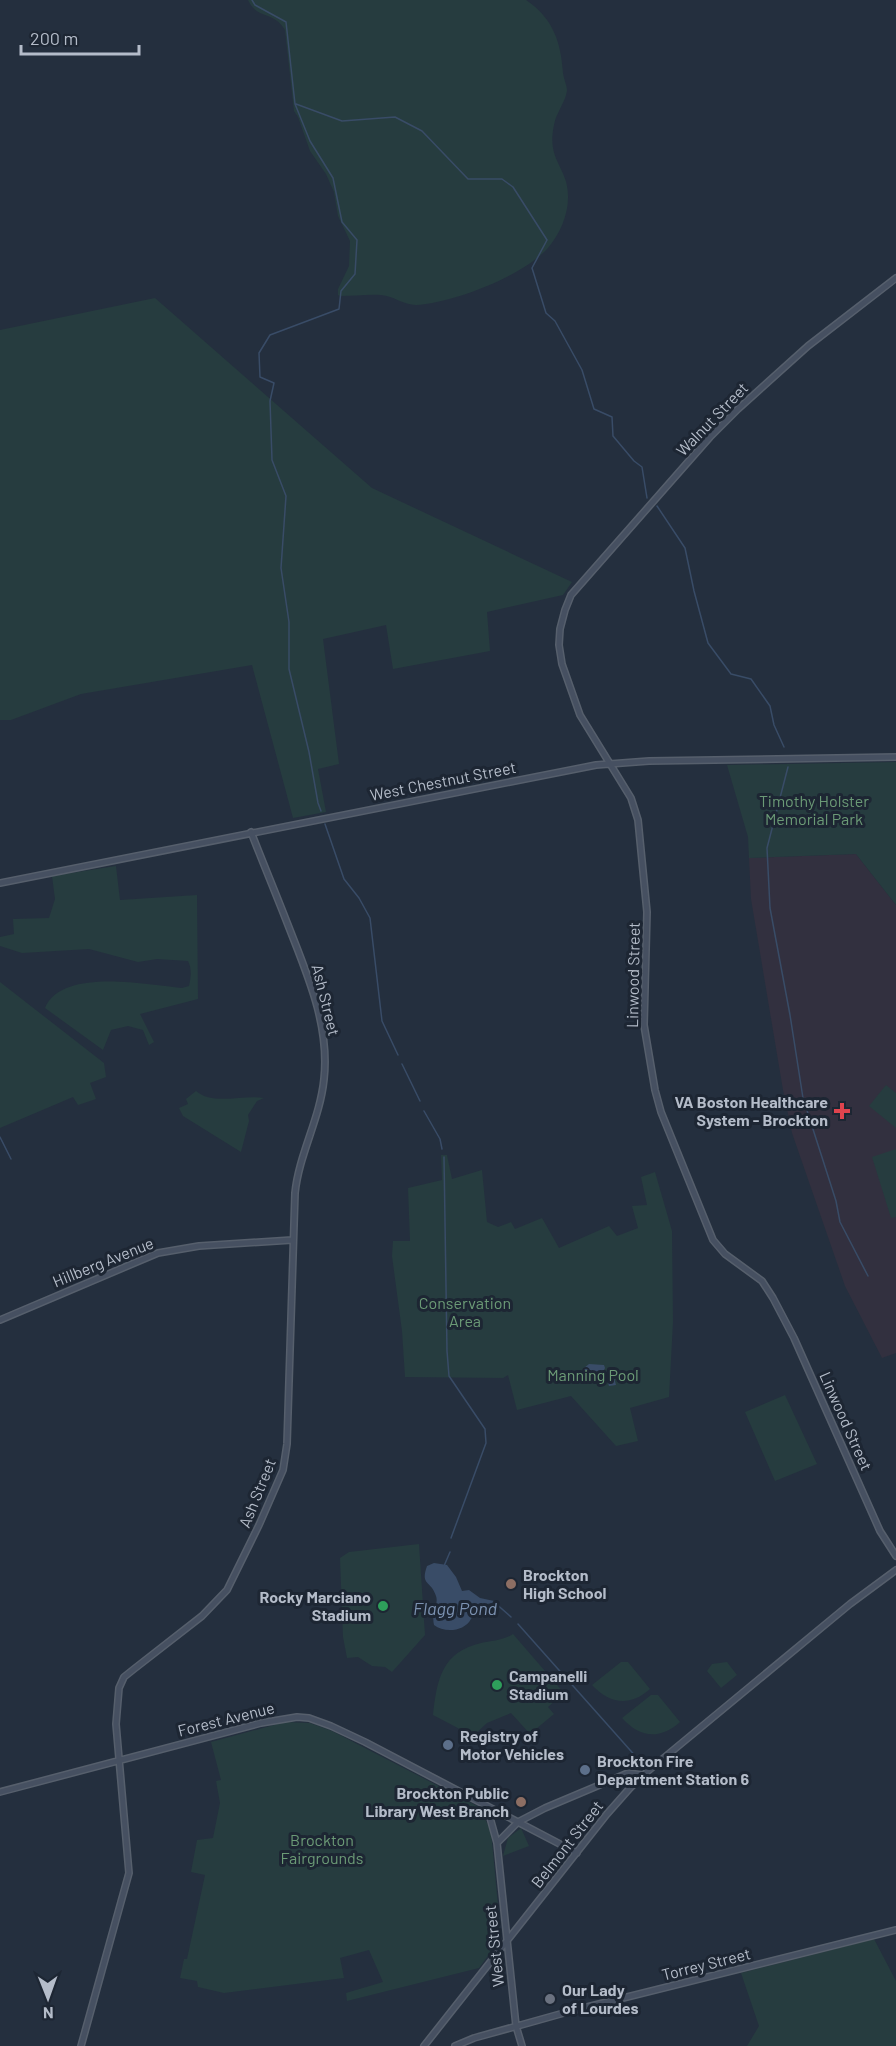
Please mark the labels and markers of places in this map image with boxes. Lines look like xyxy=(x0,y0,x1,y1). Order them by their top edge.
place label: VA Boston Healthcare System - Brockton xyxy=(675,1092,828,1129)
marker: VA Boston Healthcare System - Brockton xyxy=(833,1102,851,1120)
place label: Brockton High School xyxy=(523,1565,607,1602)
marker: Brockton High School xyxy=(504,1577,518,1591)
place label: Rocky Marciano Stadium xyxy=(259,1587,371,1624)
marker: Rocky Marciano Stadium xyxy=(376,1599,390,1613)
place label: Campanelli Stadium xyxy=(509,1666,587,1703)
marker: Campanelli Stadium xyxy=(490,1678,504,1692)
place label: Registry of Motor Vehicles xyxy=(460,1726,564,1763)
marker: Registry of Motor Vehicles xyxy=(441,1738,455,1752)
place label: Brockton Fire Department Station 6 xyxy=(597,1751,749,1788)
marker: Brockton Fire Department Station 6 xyxy=(578,1763,592,1777)
place label: Brockton Public Library West Branch xyxy=(365,1783,509,1820)
marker: Brockton Public Library West Branch xyxy=(514,1795,528,1809)
place label: Our Lady of Lourdes xyxy=(562,1980,639,2017)
marker: Our Lady of Lourdes xyxy=(543,1992,557,2006)

